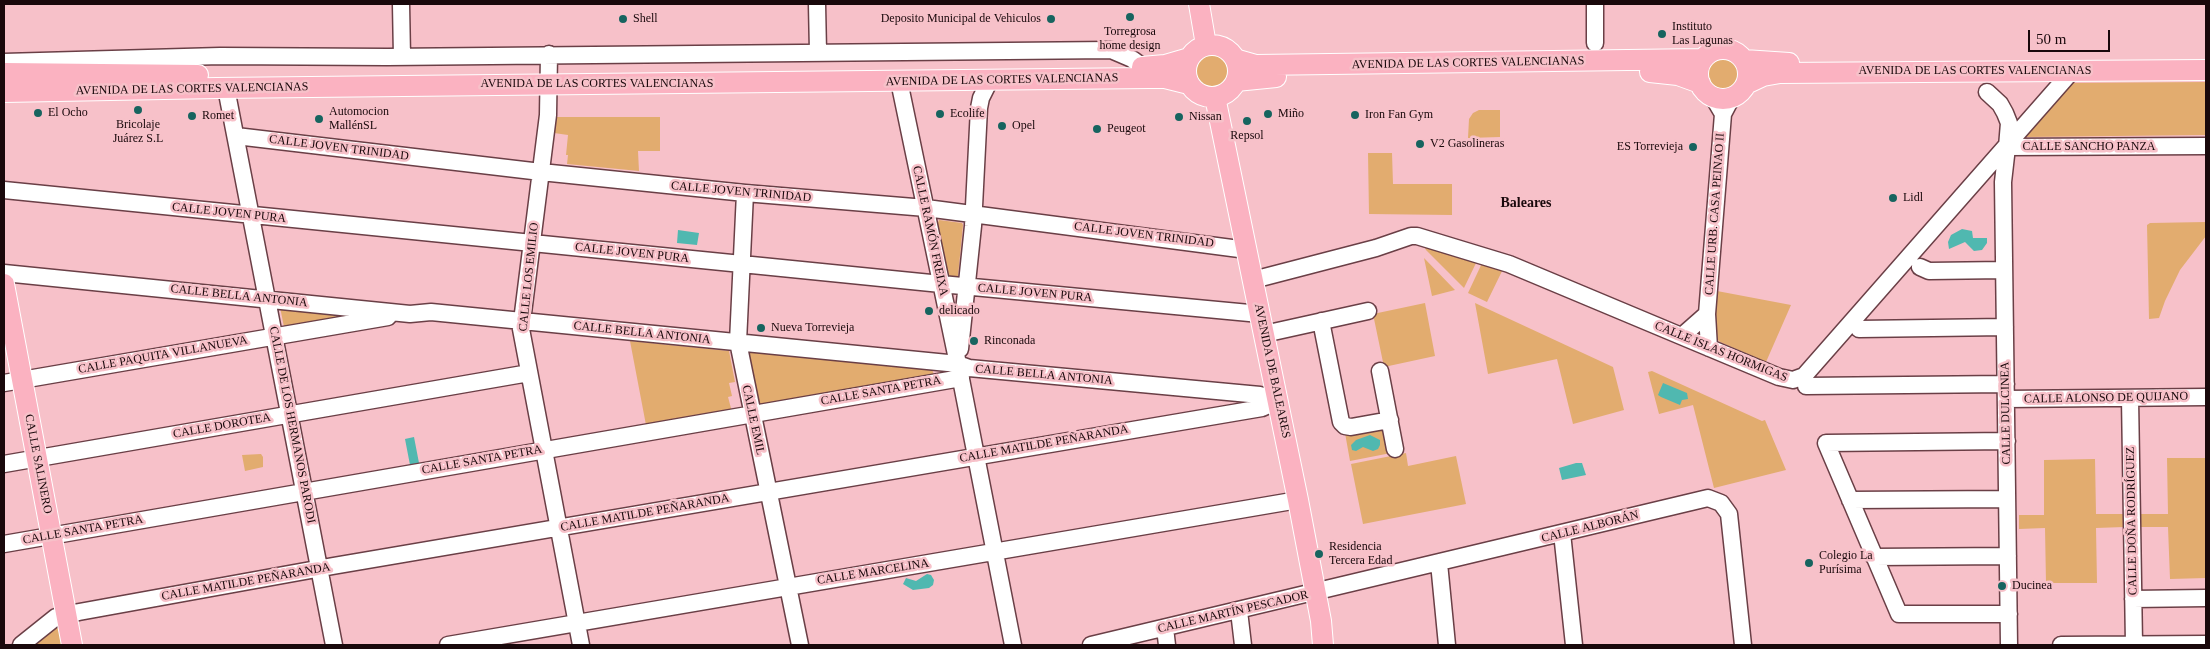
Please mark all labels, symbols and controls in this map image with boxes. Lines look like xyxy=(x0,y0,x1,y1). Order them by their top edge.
marker: Torregrosa home design xyxy=(1124,11,1136,23)
place label: Shell xyxy=(633,12,658,26)
place label: Deposito Municipal de Vehiculos xyxy=(881,12,1041,26)
marker: Shell xyxy=(617,13,629,25)
marker: Deposito Municipal de Vehiculos xyxy=(1045,13,1057,25)
place label: Instituto Las Lagunas xyxy=(1672,20,1733,48)
scale bar xyxy=(2030,20,2112,52)
place label: Torregrosa home design xyxy=(1100,25,1160,53)
marker: Instituto Las Lagunas xyxy=(1656,28,1668,40)
text: 50 m xyxy=(2036,31,2066,47)
street label: AVENIDA DE LAS CORTES VALENCIANAS xyxy=(1351,54,1585,72)
street label: AVENIDA DE LAS CORTES VALENCIANAS xyxy=(1859,64,2091,78)
street label: AVENIDA DE LAS CORTES VALENCIANAS xyxy=(885,71,1119,89)
street label: AVENIDA DE LAS CORTES VALENCIANAS xyxy=(481,77,713,91)
street label: AVENIDA DE LAS CORTES VALENCIANAS xyxy=(75,80,309,98)
marker: Bricolaje Juárez S.L xyxy=(132,104,144,116)
place label: Automocion MallénSL xyxy=(329,105,389,133)
place label: El Ocho xyxy=(48,106,88,120)
marker: El Ocho xyxy=(32,107,44,119)
place label: Ecolife xyxy=(950,107,985,121)
place label: Miño xyxy=(1278,107,1304,121)
marker: Ecolife xyxy=(934,108,946,120)
marker: Miño xyxy=(1262,108,1274,120)
place label: Iron Fan Gym xyxy=(1365,108,1433,122)
place label: Romet xyxy=(202,109,234,123)
marker: Iron Fan Gym xyxy=(1349,109,1361,121)
marker: Romet xyxy=(186,110,198,122)
place label: Nissan xyxy=(1189,110,1222,124)
marker: Nissan xyxy=(1173,111,1185,123)
marker: Automocion MallénSL xyxy=(313,113,325,125)
marker: Repsol xyxy=(1241,115,1253,127)
place label: Bricolaje Juárez S.L xyxy=(113,118,163,146)
place label: Opel xyxy=(1012,119,1035,133)
marker: Opel xyxy=(996,120,1008,132)
place label: Peugeot xyxy=(1107,122,1146,136)
marker: Peugeot xyxy=(1091,123,1103,135)
place label: Repsol xyxy=(1230,129,1264,143)
street label: CALLE JOVEN TRINIDAD xyxy=(268,132,410,164)
street label: CALLE URB. CASA PEINAO II xyxy=(1702,133,1728,295)
place label: V2 Gasolineras xyxy=(1430,137,1504,151)
marker: V2 Gasolineras xyxy=(1414,138,1426,150)
place label: ES Torrevieja xyxy=(1617,140,1683,154)
street label: CALLE SANCHO PANZA xyxy=(2023,140,2155,154)
marker: ES Torrevieja xyxy=(1687,141,1699,153)
street label: CALLE RAMÓN FREIXA xyxy=(909,165,951,297)
street label: CALLE JOVEN TRINIDAD xyxy=(670,179,812,205)
place label: Lidl xyxy=(1903,191,1923,205)
marker: Lidl xyxy=(1887,192,1899,204)
district label: Baleares xyxy=(1500,195,1552,211)
street label: CALLE JOVEN PURA xyxy=(171,200,287,226)
street label: CALLE JOVEN TRINIDAD xyxy=(1073,219,1215,251)
street label: CALLE LOS EMILIO xyxy=(516,222,542,332)
street label: CALLE JOVEN PURA xyxy=(574,240,690,266)
street label: CALLE JOVEN PURA xyxy=(977,281,1093,305)
street label: CALLE BELLA ANTONIA xyxy=(170,282,308,310)
street label: AVENIDA DE BALEARES xyxy=(1251,302,1293,440)
place label: delicado xyxy=(939,304,980,318)
marker: delicado xyxy=(923,305,935,317)
street label: CALLE BELLA ANTONIA xyxy=(573,319,711,347)
street label: CALLE ISLAS HORMIGAS xyxy=(1652,319,1790,385)
place label: Nueva Torrevieja xyxy=(771,321,854,335)
marker: Nueva Torrevieja xyxy=(755,322,767,334)
street label: CALLE DE LOS HERMANOS PARODI xyxy=(266,325,318,525)
street label: CALLE PAQUITA VILLANUEVA xyxy=(77,333,249,377)
place label: Rinconada xyxy=(984,334,1035,348)
marker: Rinconada xyxy=(968,335,980,347)
street label: CALLE DULCINEA xyxy=(1998,361,2014,465)
street label: CALLE BELLA ANTONIA xyxy=(975,362,1113,388)
street label: CALLE SANTA PETRA xyxy=(820,373,942,409)
street label: CALLE EMIL xyxy=(739,384,767,456)
street label: CALLE ALONSO DE QUIJANO xyxy=(2024,389,2188,407)
street label: CALLE DOROTEA xyxy=(172,410,272,442)
street label: CALLE SALINERO xyxy=(21,413,55,515)
street label: CALLE MATILDE PEÑARANDA xyxy=(958,422,1130,466)
street label: CALLE SANTA PETRA xyxy=(421,442,543,478)
street label: CALLE DOÑA RODRÍGUEZ xyxy=(2124,447,2140,595)
street label: CALLE MATILDE PEÑARANDA xyxy=(559,491,731,535)
street label: CALLE ALBORÁN xyxy=(1540,508,1640,546)
street label: CALLE SANTA PETRA xyxy=(22,512,144,548)
place label: Residencia Tercera Edad xyxy=(1329,540,1392,568)
marker: Residencia Tercera Edad xyxy=(1313,548,1325,560)
place label: Colegio La Purísima xyxy=(1819,549,1873,577)
street label: CALLE MARCELINA xyxy=(816,556,930,588)
marker: Colegio La Purísima xyxy=(1803,557,1815,569)
street label: CALLE MATILDE PEÑARANDA xyxy=(160,560,332,604)
place label: Ducinea xyxy=(2012,579,2052,593)
marker: Ducinea xyxy=(1996,580,2008,592)
street label: CALLE MARTÍN PESCADOR xyxy=(1156,588,1310,636)

